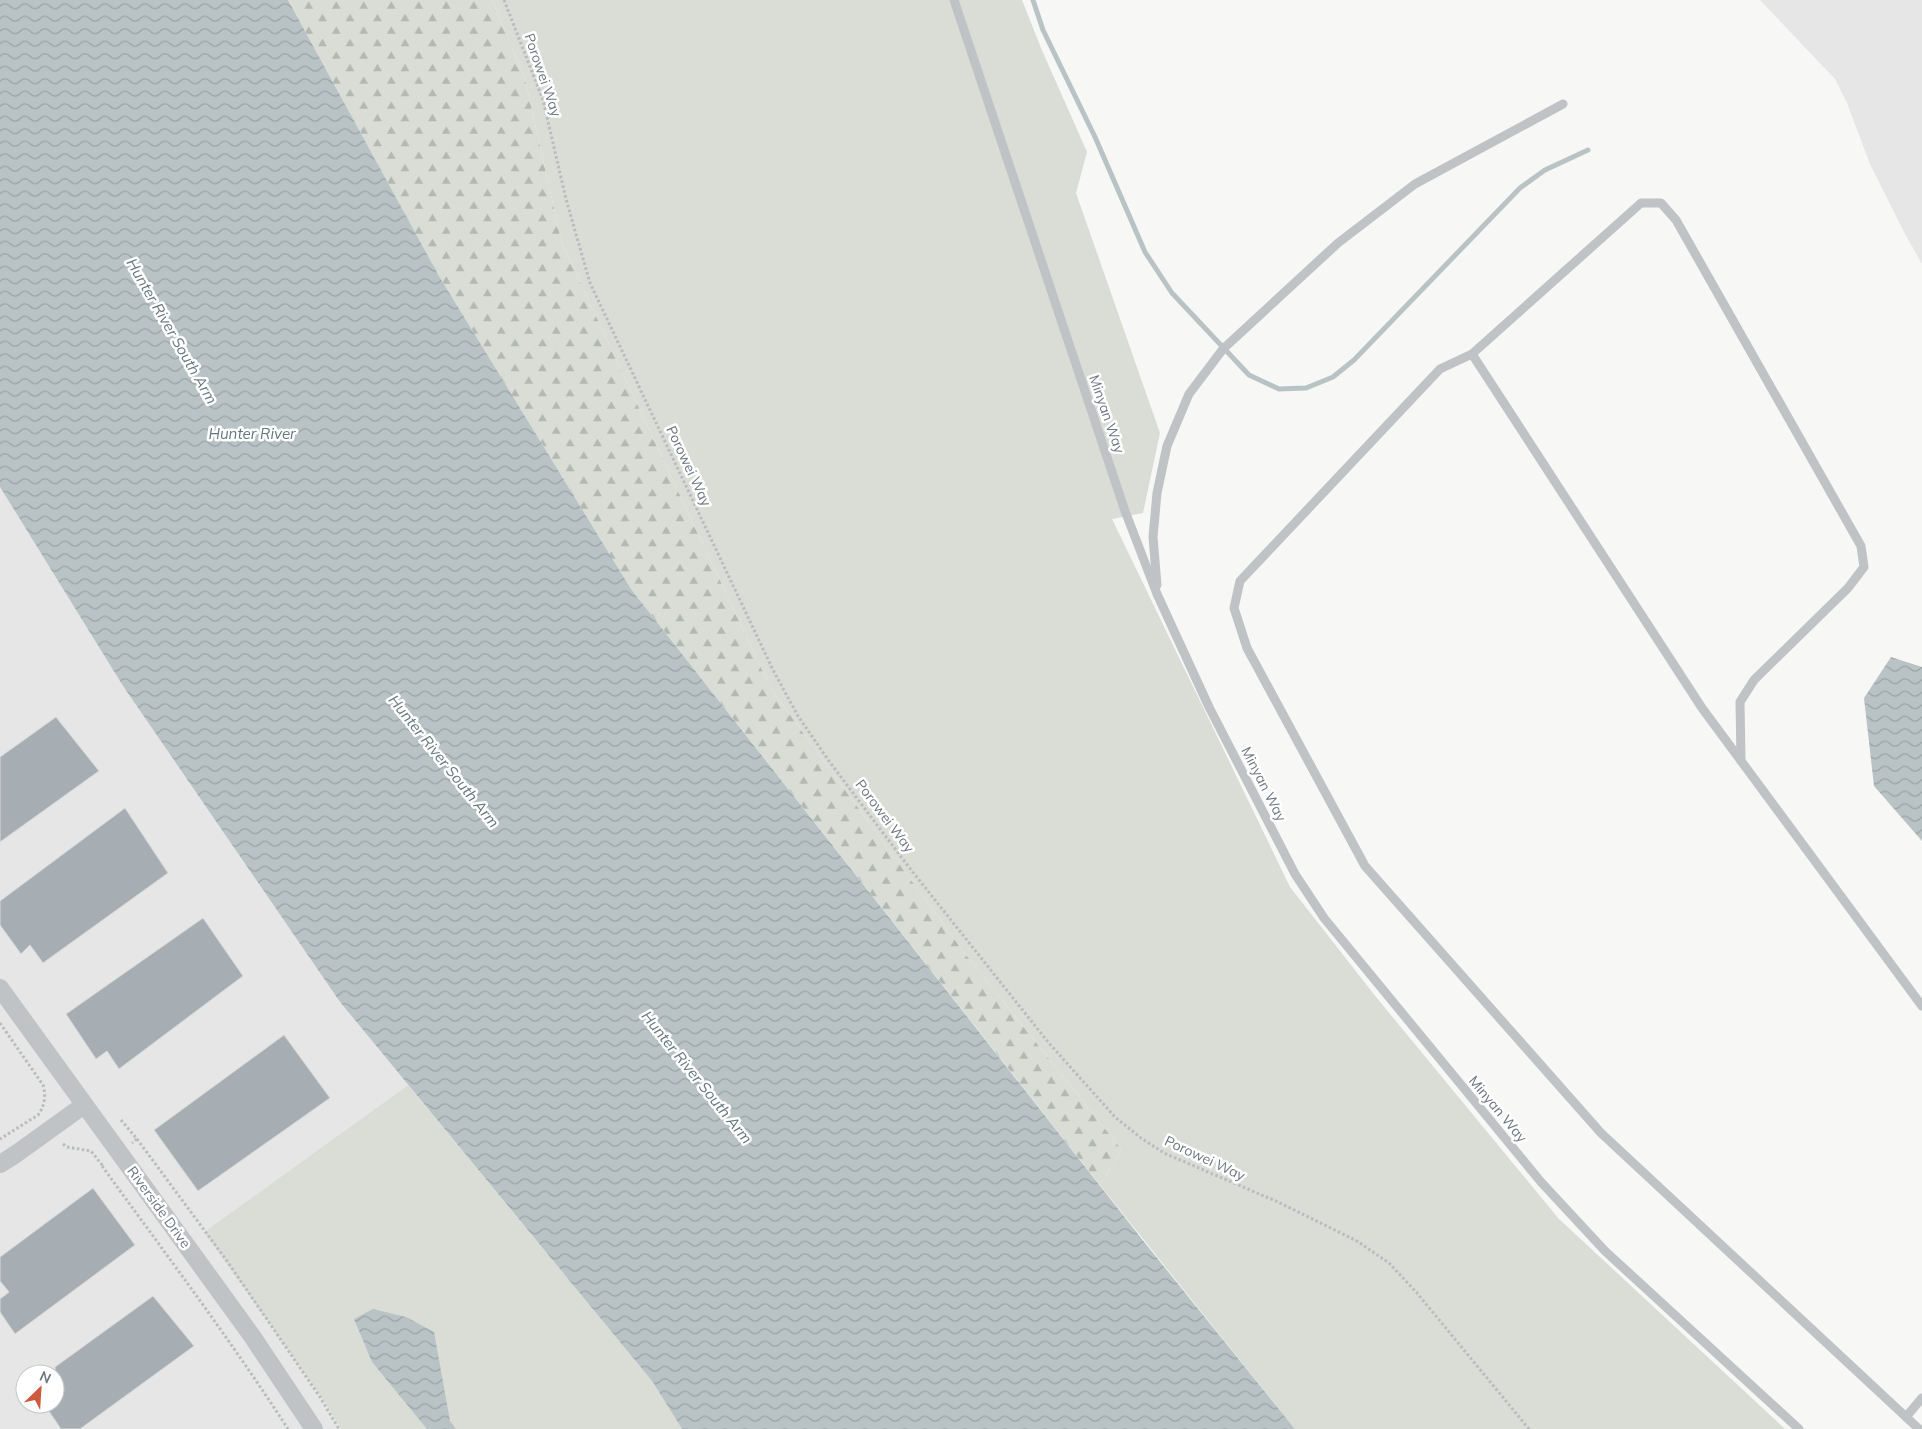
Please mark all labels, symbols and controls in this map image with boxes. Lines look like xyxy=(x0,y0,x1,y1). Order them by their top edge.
street label: Porowei Way xyxy=(520,31,566,120)
water label: Hunter River South Arm xyxy=(122,255,222,407)
street label: Minyan Way xyxy=(1085,373,1129,456)
street label: Porowei Way xyxy=(662,423,716,510)
water label: Hunter River xyxy=(208,424,296,443)
water label: Hunter River South Arm xyxy=(385,691,503,831)
street label: Minyan Way xyxy=(1237,744,1291,825)
street label: Porowei Way xyxy=(852,776,919,857)
water label: Hunter River South Arm xyxy=(638,1007,756,1147)
street label: Minyan Way xyxy=(1465,1072,1531,1146)
street label: Porowei Way xyxy=(1162,1131,1249,1185)
street label: Riverside Drive xyxy=(123,1163,195,1251)
north arrow xyxy=(15,1364,65,1414)
text: N xyxy=(37,1367,54,1388)

